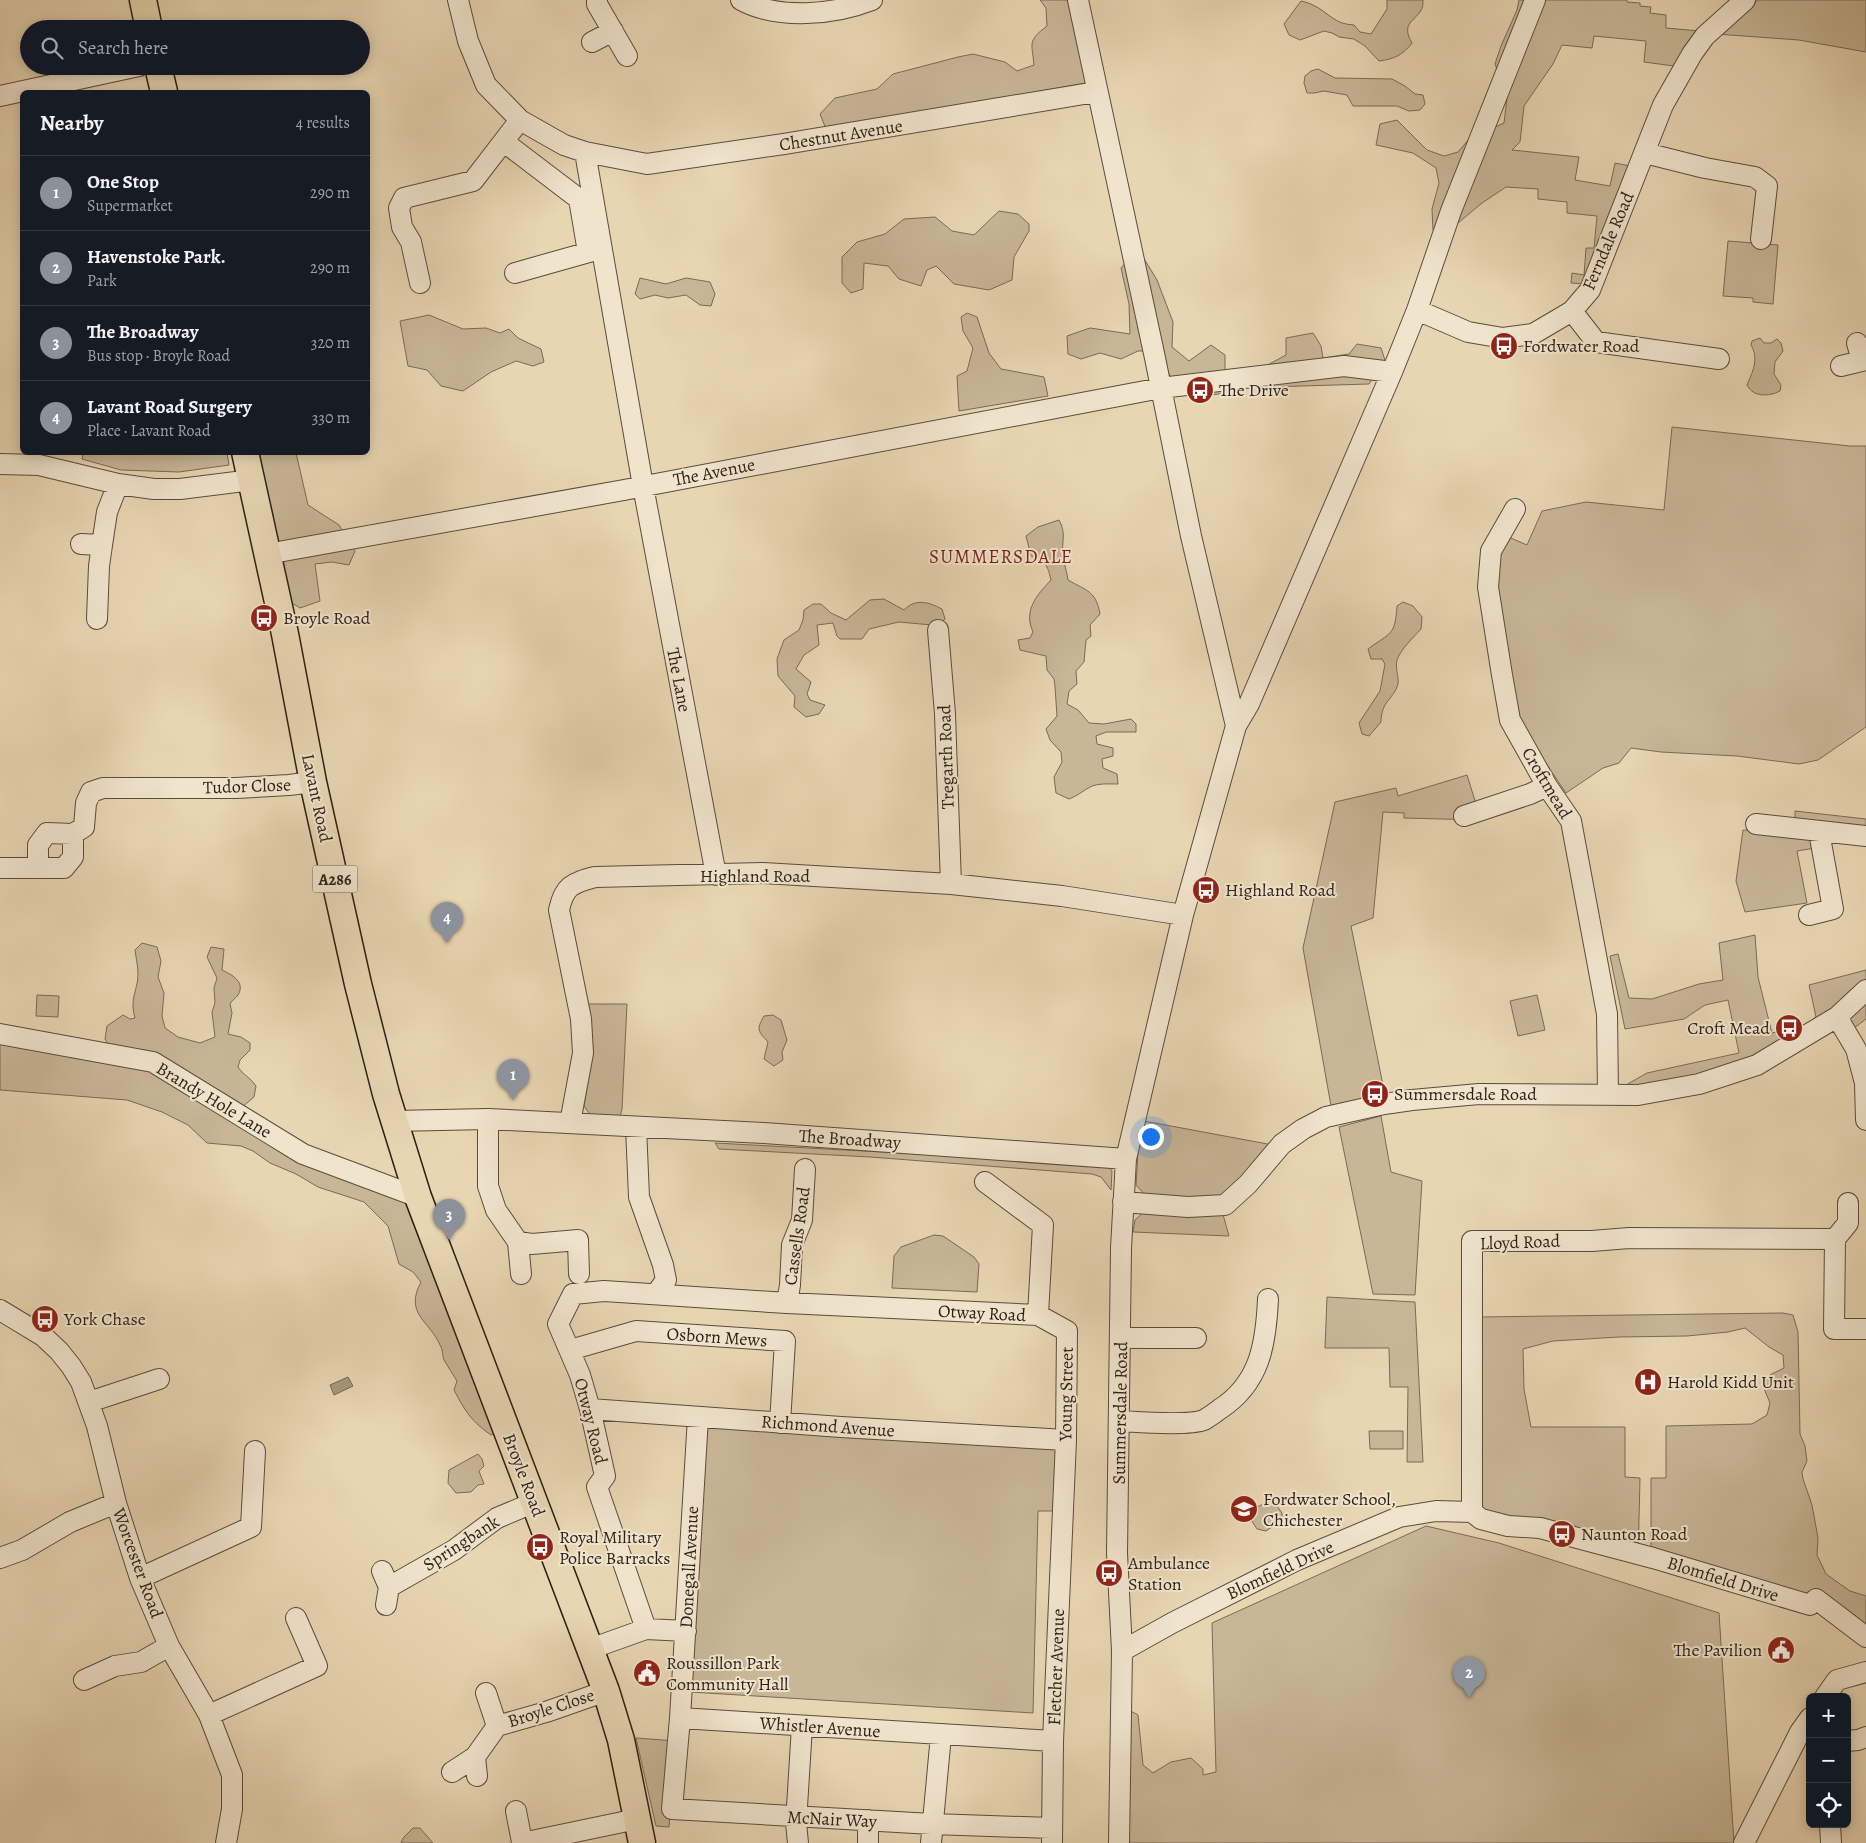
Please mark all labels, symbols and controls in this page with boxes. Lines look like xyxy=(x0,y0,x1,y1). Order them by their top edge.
search box xyxy=(20,20,370,75)
icon: search xyxy=(38,34,66,62)
text: Search here xyxy=(78,35,168,61)
text: Nearby xyxy=(40,109,103,137)
text: 4 results xyxy=(296,112,350,134)
street label: Chestnut Avenue xyxy=(777,113,905,157)
text: One Stop xyxy=(87,169,159,195)
text: 1 xyxy=(53,182,59,204)
text: 290 m xyxy=(310,182,350,204)
street label: Ferndale Road xyxy=(1576,188,1640,294)
text: Supermarket xyxy=(87,195,173,217)
text: Havenstoke Park. xyxy=(87,244,226,270)
text: 2 xyxy=(52,257,60,279)
text: 290 m xyxy=(310,257,350,279)
text: Park xyxy=(87,270,117,292)
text: The Broadway xyxy=(87,319,199,345)
bus stop icon: Fordwater Road xyxy=(1489,331,1519,361)
text: 3 xyxy=(53,332,59,354)
text: 320 m xyxy=(311,332,350,354)
place label: Fordwater Road xyxy=(1523,334,1640,358)
text: Bus stop · Broyle Road xyxy=(87,345,230,367)
bus stop icon: The Drive xyxy=(1185,375,1215,405)
place label: The Drive xyxy=(1219,378,1289,402)
text: Lavant Road Surgery xyxy=(87,394,252,420)
text: 4 xyxy=(52,407,60,429)
text: 330 m xyxy=(312,407,350,429)
text: Place · Lavant Road xyxy=(87,420,211,442)
street label: The Avenue xyxy=(671,452,757,492)
district label: SUMMERSDALE xyxy=(929,544,1073,570)
bus stop icon: Broyle Road xyxy=(249,603,279,633)
place label: Broyle Road xyxy=(283,606,371,630)
street label: The Lane xyxy=(661,646,697,714)
street label: Tregarth Road xyxy=(932,704,960,810)
street label: Croftmead xyxy=(1516,743,1578,823)
street label: Lavant Road xyxy=(296,751,338,845)
street label: Tudor Close xyxy=(203,772,291,800)
street label: Highland Road xyxy=(700,864,811,888)
road number: A286 xyxy=(312,866,358,892)
bus stop icon: Highland Road xyxy=(1191,875,1221,905)
place label: Highland Road xyxy=(1225,878,1336,902)
pin: 4 xyxy=(431,902,463,943)
bus stop icon: Croft Mead xyxy=(1774,1013,1804,1043)
place label: Croft Mead xyxy=(1687,1016,1770,1040)
street label: Brandy Hole Lane xyxy=(152,1056,276,1144)
pin: 1 xyxy=(497,1059,529,1100)
bus stop icon: Summersdale Road xyxy=(1360,1079,1390,1109)
place label: Summersdale Road xyxy=(1394,1082,1537,1106)
street label: The Broadway xyxy=(798,1123,903,1155)
your location xyxy=(1138,1124,1164,1150)
street label: Cassells Road xyxy=(778,1185,816,1287)
pin: 3 xyxy=(433,1199,465,1240)
street label: Lloyd Road xyxy=(1479,1229,1561,1255)
street label: Otway Road xyxy=(937,1299,1027,1327)
bus stop icon: York Chase xyxy=(30,1304,60,1334)
place label: York Chase xyxy=(63,1307,146,1331)
street label: Osborn Mews xyxy=(666,1322,768,1352)
street label: Summersdale Road xyxy=(1107,1341,1133,1485)
street label: Young Street xyxy=(1053,1347,1079,1442)
hospital icon: Harold Kidd Unit xyxy=(1633,1367,1663,1397)
place label: Harold Kidd Unit xyxy=(1667,1370,1794,1394)
street label: Otway Road xyxy=(569,1375,613,1467)
street label: Richmond Avenue xyxy=(760,1409,896,1443)
street label: Broyle Road xyxy=(497,1430,551,1520)
place label: Fordwater School, Chichester xyxy=(1263,1487,1396,1532)
school or university icon: Fordwater School, Chichester xyxy=(1229,1494,1259,1524)
street label: Worcester Road xyxy=(107,1504,169,1622)
street label: Donegall Avenue xyxy=(674,1505,704,1629)
street label: Springbank xyxy=(418,1509,504,1577)
bus stop icon: Naunton Road xyxy=(1547,1519,1577,1549)
place label: Naunton Road xyxy=(1581,1522,1688,1546)
place label: Royal Military Police Barracks xyxy=(559,1525,670,1570)
bus stop icon: Royal Military Police Barracks xyxy=(525,1532,555,1562)
street label: Blomfield Drive xyxy=(1222,1535,1338,1605)
place label: Ambulance Station xyxy=(1127,1551,1210,1596)
street label: Blomfield Drive xyxy=(1664,1551,1782,1607)
bus stop icon: Ambulance Station xyxy=(1094,1558,1124,1588)
street label: Fletcher Avenue xyxy=(1042,1608,1070,1726)
public building icon: The Pavilion xyxy=(1766,1635,1796,1665)
place label: The Pavilion xyxy=(1674,1638,1762,1662)
place label: Roussillon Park Community Hall xyxy=(666,1651,789,1696)
pin: 2 xyxy=(1453,1657,1485,1698)
public building icon: Roussillon Park Community Hall xyxy=(632,1658,662,1688)
street label: Broyle Close xyxy=(505,1683,597,1733)
map controls xyxy=(1806,1693,1851,1828)
button: + xyxy=(1806,1693,1851,1738)
street label: Whistler Avenue xyxy=(758,1711,881,1743)
button: − xyxy=(1806,1738,1851,1783)
button: locate xyxy=(1806,1783,1851,1828)
street label: McNair Way xyxy=(786,1805,878,1833)

